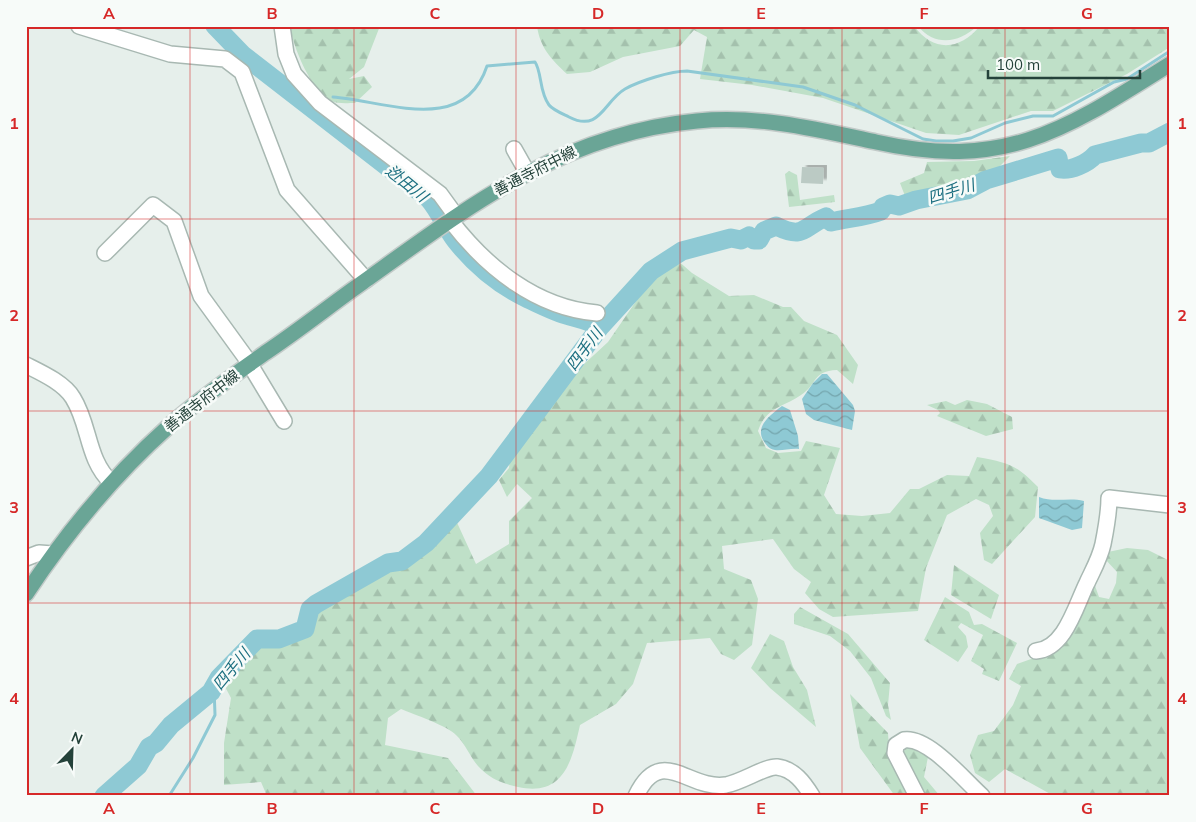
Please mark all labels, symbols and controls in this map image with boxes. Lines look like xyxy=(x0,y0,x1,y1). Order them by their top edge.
text: A xyxy=(103,3,115,23)
text: B xyxy=(266,3,278,23)
text: C xyxy=(430,3,441,23)
text: D xyxy=(592,3,604,23)
text: E xyxy=(756,3,766,23)
text: F xyxy=(919,3,929,23)
text: G xyxy=(1081,3,1093,23)
scale bar xyxy=(988,48,1141,80)
text: 100 m xyxy=(996,55,1040,74)
text: 1 xyxy=(9,113,19,133)
text: 1 xyxy=(1177,113,1187,133)
street label: 善通寺府中線 xyxy=(490,142,579,199)
water label: 迯田川 xyxy=(382,160,433,207)
water label: 四手川 xyxy=(925,174,979,208)
text: 2 xyxy=(9,305,19,325)
text: 2 xyxy=(1177,305,1187,325)
water label: 四手川 xyxy=(562,322,608,374)
street label: 善通寺府中線 xyxy=(160,365,243,436)
text: 3 xyxy=(9,497,19,517)
text: 3 xyxy=(1177,497,1187,517)
water label: 四手川 xyxy=(208,643,255,694)
text: 4 xyxy=(9,688,19,708)
text: 4 xyxy=(1177,688,1187,708)
north arrow xyxy=(48,724,98,774)
text: N xyxy=(69,728,85,748)
text: A xyxy=(103,798,115,818)
text: B xyxy=(266,798,278,818)
text: C xyxy=(430,798,441,818)
text: D xyxy=(592,798,604,818)
text: E xyxy=(756,798,766,818)
text: F xyxy=(919,798,929,818)
text: G xyxy=(1081,798,1093,818)

